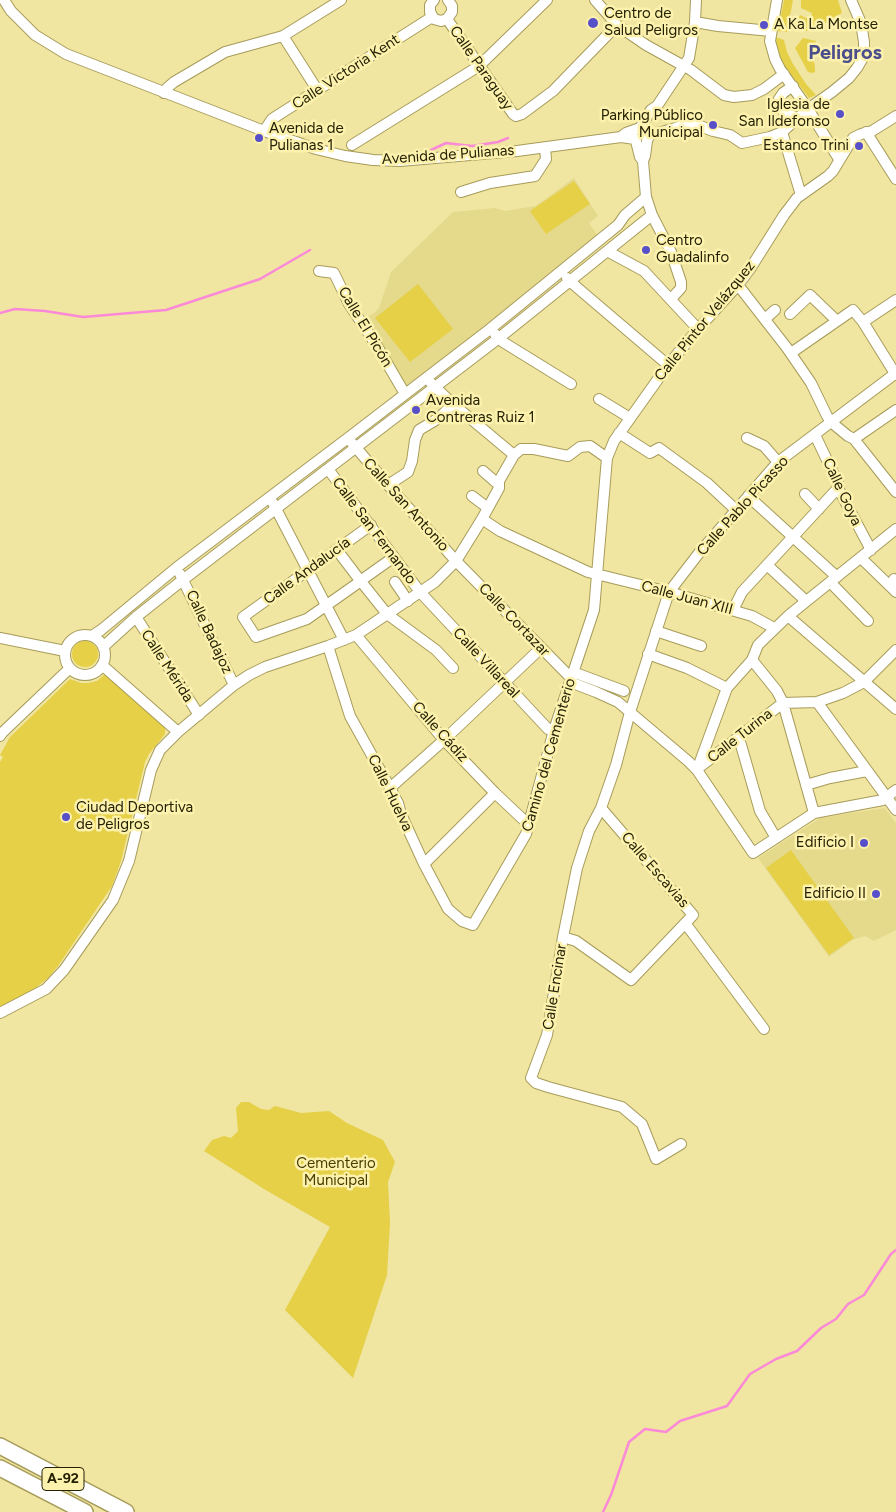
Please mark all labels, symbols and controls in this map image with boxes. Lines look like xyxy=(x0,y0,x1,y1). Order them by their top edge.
place label: Centro de Salud Peligros xyxy=(604,5,698,40)
marker: Centro de Salud Peligros xyxy=(586,16,600,30)
place label: A Ka La Montse xyxy=(774,16,878,34)
marker: A Ka La Montse xyxy=(758,19,770,31)
street label: Calle Paraguay xyxy=(445,23,517,113)
street label: Calle Victoria Kent xyxy=(289,31,403,113)
district label: Peligros xyxy=(808,41,882,65)
place label: Iglesia de San Ildefonso xyxy=(738,96,830,131)
place label: Parking Público Municipal xyxy=(601,107,703,142)
marker: Iglesia de San Ildefonso xyxy=(834,108,846,120)
marker: Parking Público Municipal xyxy=(707,119,719,131)
place label: Avenida de Pulianas 1 xyxy=(269,120,344,155)
marker: Avenida de Pulianas 1 xyxy=(253,132,265,144)
place label: Estanco Trini xyxy=(763,137,849,155)
marker: Estanco Trini xyxy=(853,140,865,152)
street label: Avenida de Pulianas xyxy=(381,141,515,169)
place label: Centro Guadalinfo xyxy=(656,232,729,267)
marker: Centro Guadalinfo xyxy=(640,244,652,256)
street label: Calle Pintor Velázquez xyxy=(651,257,759,385)
street label: Calle El Picón xyxy=(334,284,396,370)
place label: Avenida Contreras Ruiz 1 xyxy=(426,392,535,427)
marker: Avenida Contreras Ruiz 1 xyxy=(410,404,422,416)
street label: Calle Pablo Picasso xyxy=(693,452,793,560)
street label: Calle San Antonio xyxy=(359,455,453,555)
street label: Calle Goya xyxy=(819,455,865,529)
street label: Calle San Fernando xyxy=(328,474,420,588)
street label: Calle Andalucía xyxy=(260,533,354,609)
street label: Calle Juan XIII xyxy=(639,577,735,619)
street label: Calle Cortazar xyxy=(475,580,553,660)
street label: Calle Badajoz xyxy=(182,587,236,677)
street label: Calle Villareal xyxy=(449,624,523,702)
street label: Calle Mérida xyxy=(137,626,197,706)
street label: Camino del Cementerio xyxy=(518,676,580,834)
street label: Calle Cádiz xyxy=(408,698,472,766)
street label: Calle Turina xyxy=(704,705,776,767)
street label: Calle Huelva xyxy=(364,752,416,834)
place label: Ciudad Deportiva de Peligros xyxy=(76,799,193,834)
marker: Ciudad Deportiva de Peligros xyxy=(60,811,72,823)
street label: Calle Escavias xyxy=(617,828,693,912)
place label: Edificio I xyxy=(796,834,854,852)
marker: Edificio I xyxy=(858,837,870,849)
place label: Edificio II xyxy=(804,885,866,903)
marker: Edificio II xyxy=(870,888,882,900)
street label: Calle Encinar xyxy=(539,943,571,1031)
park label: Cementerio Municipal xyxy=(296,1155,376,1190)
road number: A-92 xyxy=(42,1468,84,1490)

